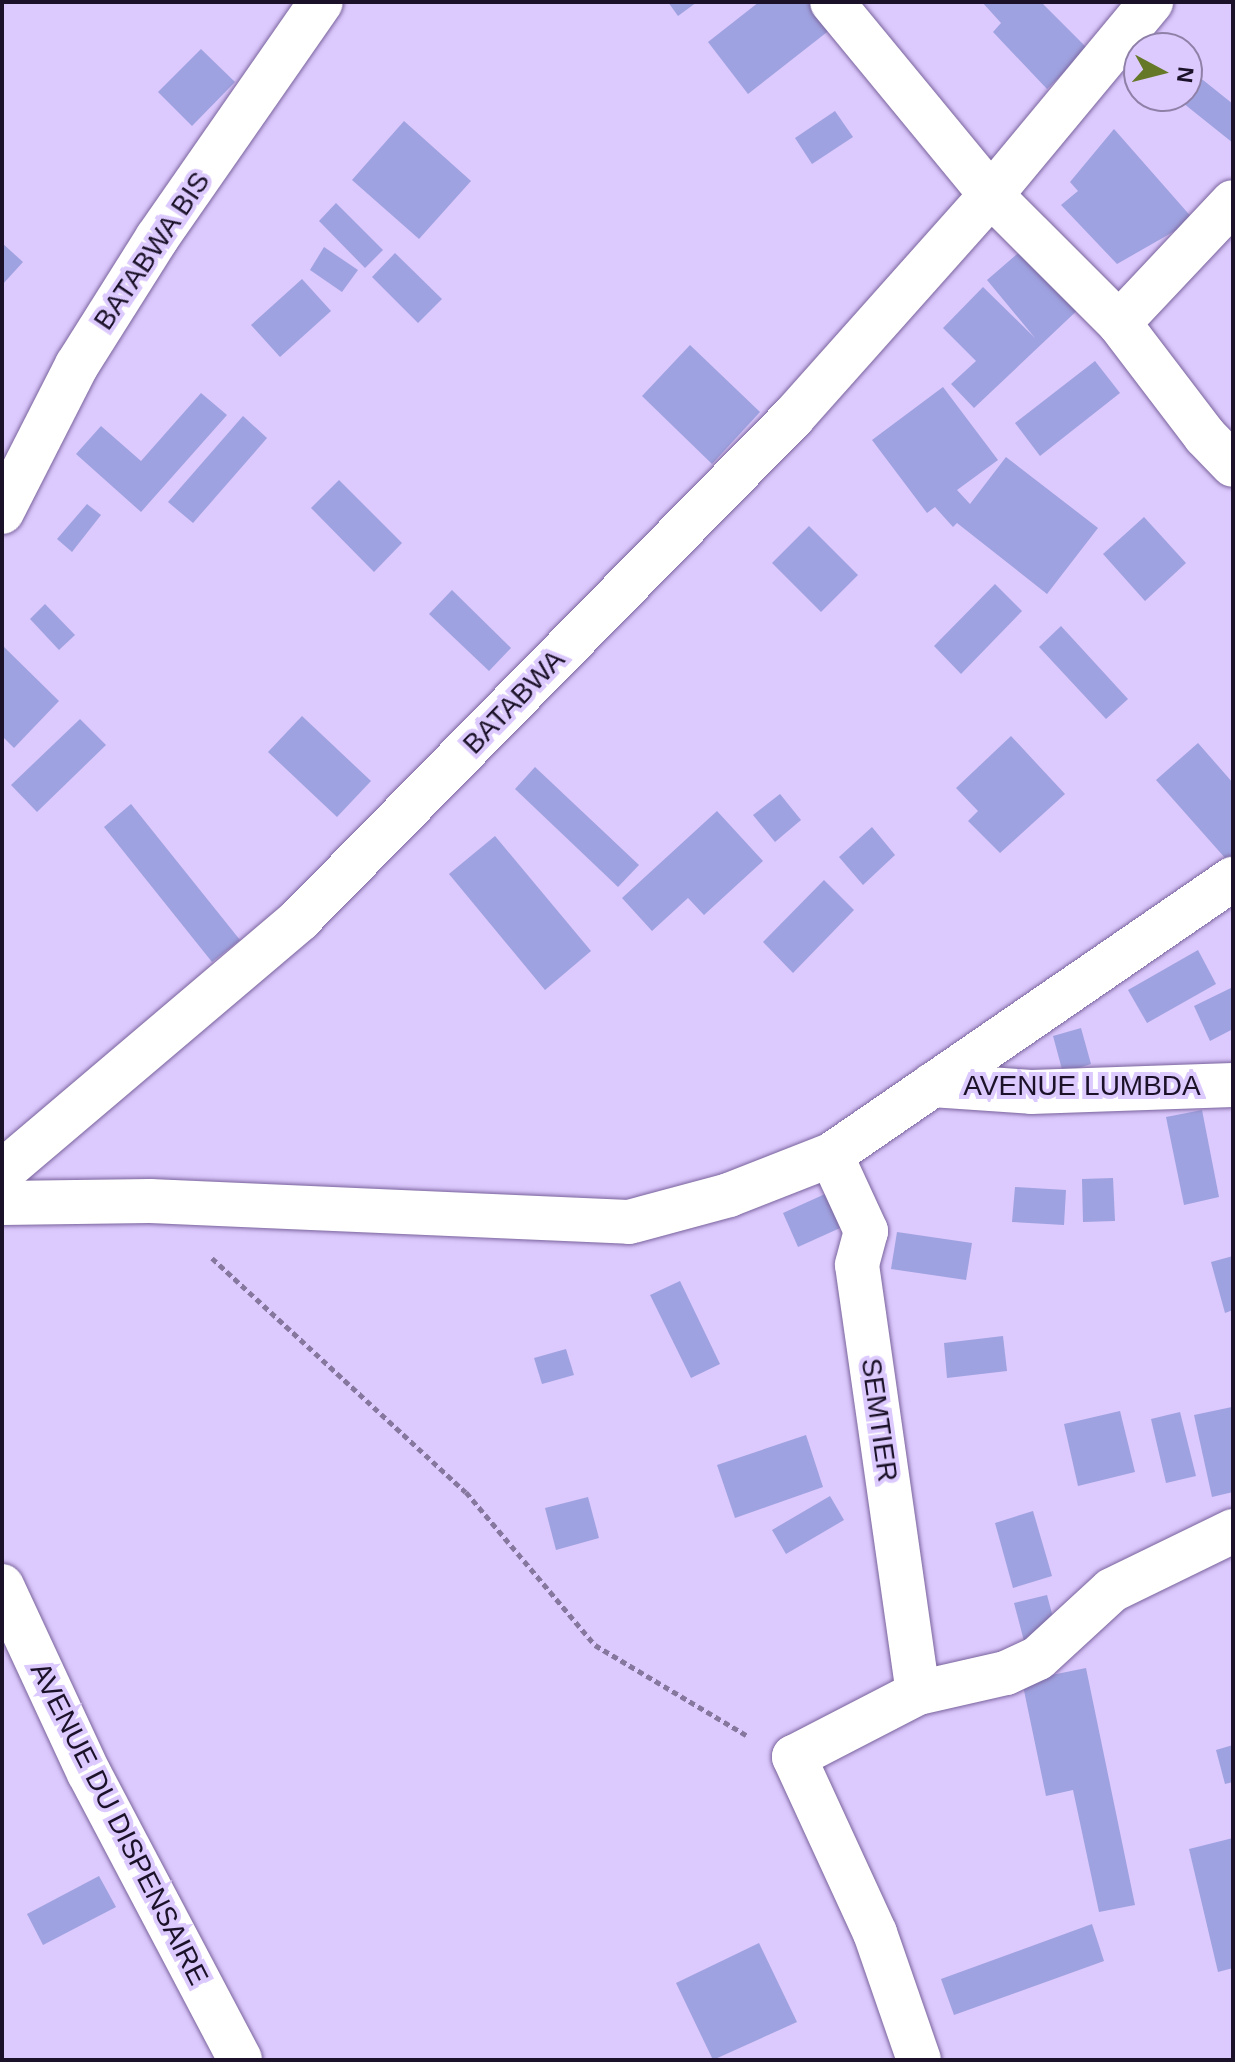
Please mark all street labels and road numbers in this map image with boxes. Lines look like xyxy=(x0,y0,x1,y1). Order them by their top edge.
street label: BATABWA BIS xyxy=(86,165,218,337)
street label: BATABWA xyxy=(456,643,572,761)
street label: AVENUE LUMBDA xyxy=(963,1069,1201,1103)
street label: SEMTIER xyxy=(854,1356,904,1484)
street label: AVENUE DU DISPENSAIRE xyxy=(23,1657,215,1991)

